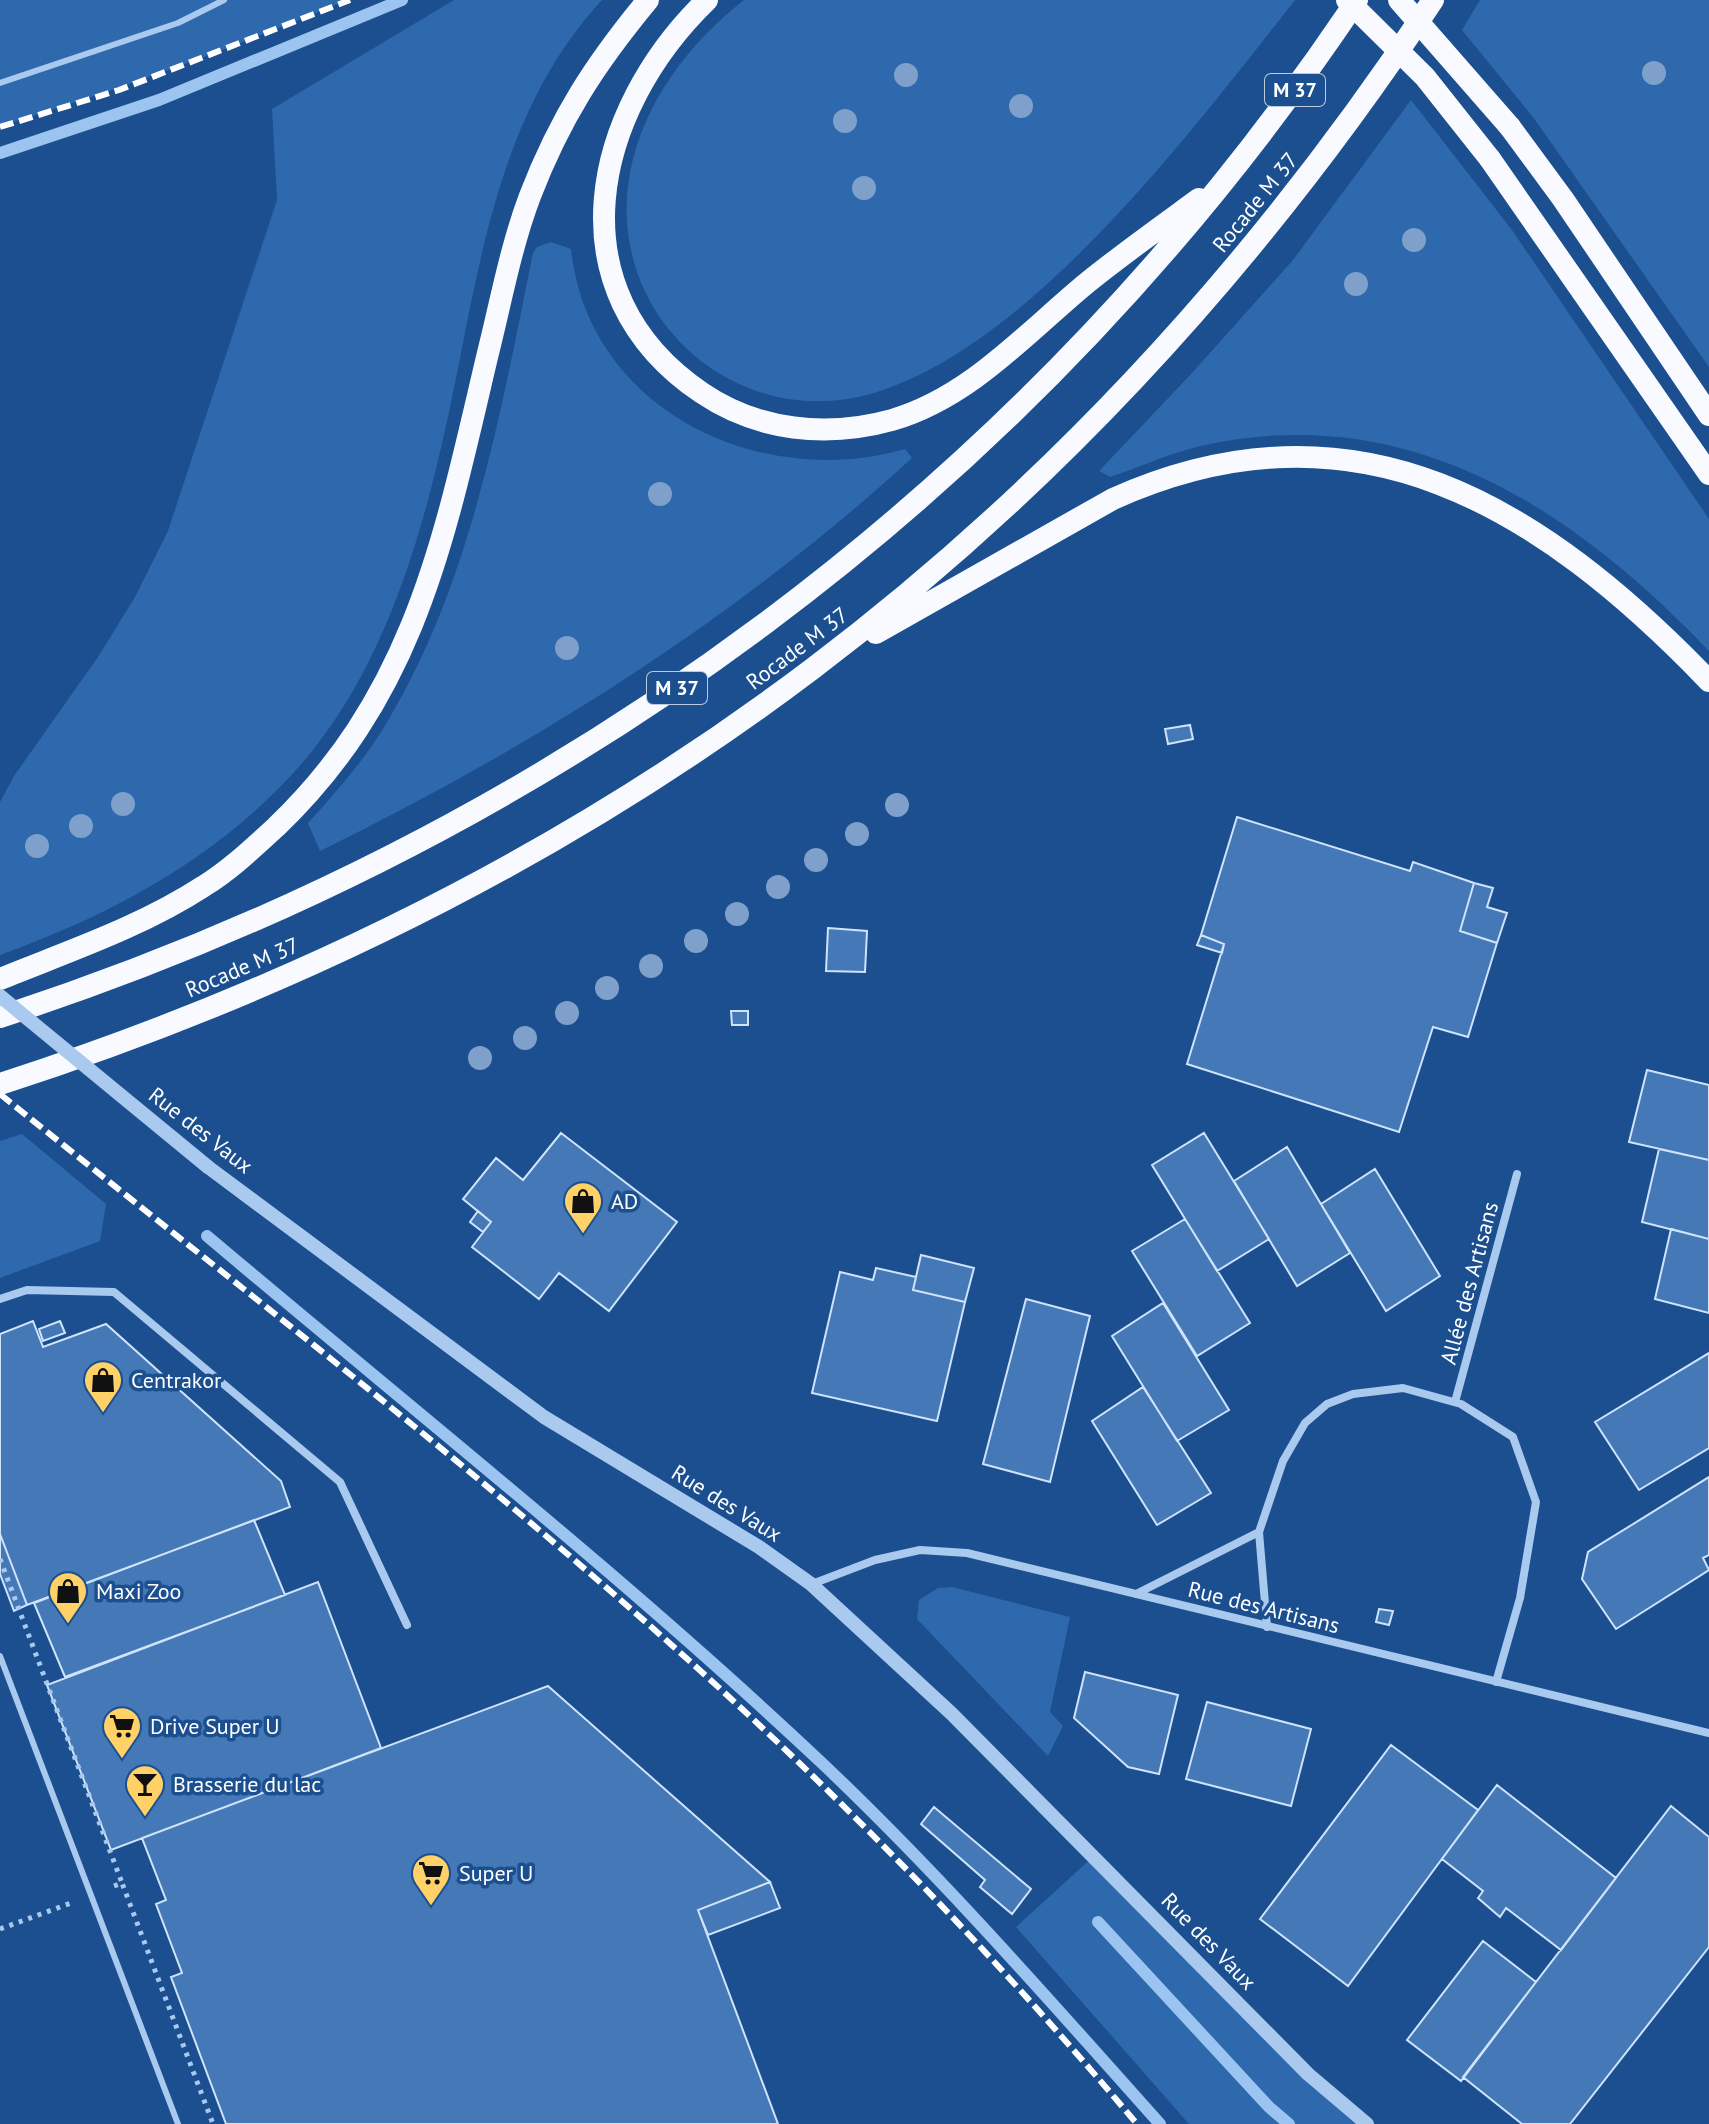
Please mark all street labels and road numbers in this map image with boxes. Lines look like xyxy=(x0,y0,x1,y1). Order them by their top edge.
road number: M 37 xyxy=(1265,74,1325,106)
street label: Rocade M 37 xyxy=(1206,146,1304,258)
street label: Rocade M 37 xyxy=(740,600,854,696)
road number: M 37 xyxy=(647,672,707,704)
street label: Rocade M 37 xyxy=(181,931,303,1003)
street label: Rue des Vaux xyxy=(143,1081,259,1179)
street label: Allée des Artisans xyxy=(1434,1199,1504,1367)
street label: Rue des Vaux xyxy=(667,1458,787,1548)
street label: Rue des Artisans xyxy=(1185,1575,1343,1639)
street label: Rue des Vaux xyxy=(1156,1886,1262,1996)

